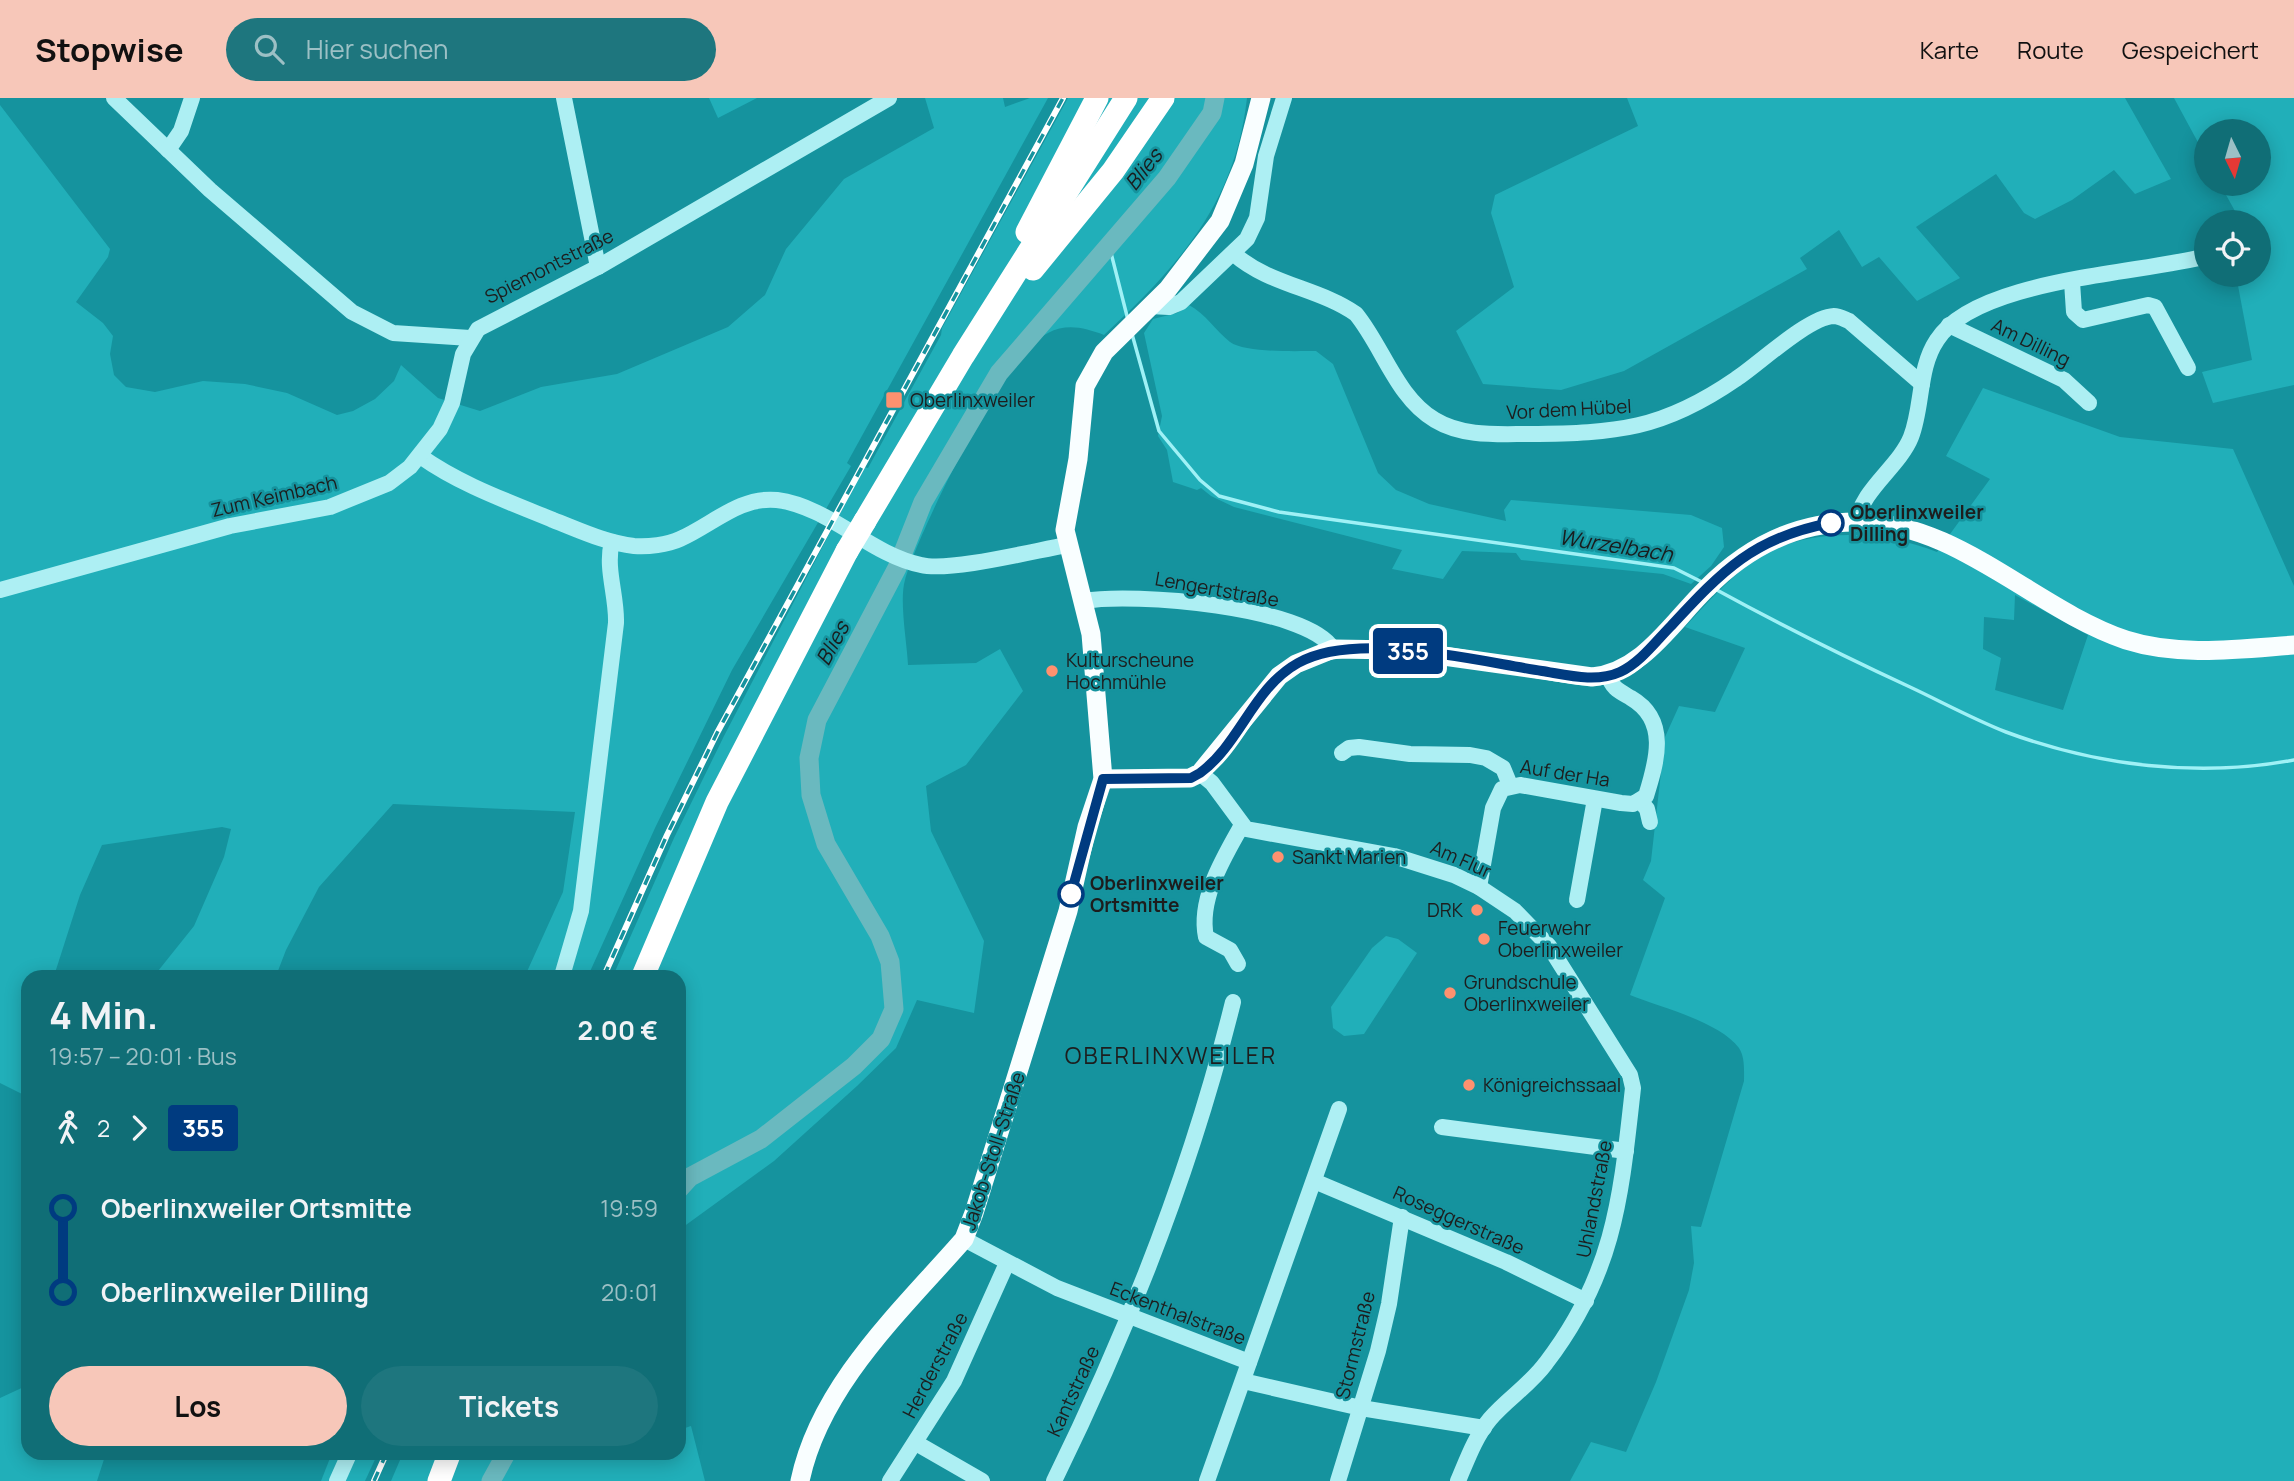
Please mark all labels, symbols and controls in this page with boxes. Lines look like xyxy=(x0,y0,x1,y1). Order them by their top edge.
search box xyxy=(226,18,716,81)
text: Stopwise xyxy=(35,27,184,72)
icon: search xyxy=(250,30,288,68)
text: Hier suchen xyxy=(306,31,448,67)
text: Karte xyxy=(1920,33,1979,66)
text: Route xyxy=(2017,33,2084,66)
text: Gespeichert xyxy=(2122,33,2259,66)
north arrow xyxy=(2194,119,2272,196)
map controls xyxy=(2194,119,2271,287)
water label: Blies xyxy=(1118,141,1169,196)
button: locate xyxy=(2194,210,2271,287)
street label: Spiemontstraße xyxy=(480,222,618,310)
street label: Am Dilling xyxy=(1987,312,2075,372)
place label: Oberlinxweiler xyxy=(910,387,1035,413)
marker: Oberlinxweiler xyxy=(884,390,904,410)
street label: Vor dem Hübel xyxy=(1506,393,1632,425)
street label: Zum Keimbach xyxy=(208,469,340,523)
place label: Oberlinxweiler Dilling xyxy=(1850,499,1984,547)
marker: Oberlinxweiler Dilling xyxy=(1818,510,1844,536)
water label: Wurzelbach xyxy=(1557,522,1676,568)
street label: Lengertstraße xyxy=(1153,565,1281,613)
water label: Blies xyxy=(809,614,856,670)
line badge: 355 xyxy=(1368,628,1448,674)
text: 355 xyxy=(1387,634,1429,667)
place label: Kulturscheune Hochmühle xyxy=(1066,647,1194,695)
marker: Kulturscheune Hochmühle xyxy=(1044,663,1060,679)
street label: Auf der Ha xyxy=(1518,753,1612,793)
street label: Am Flur xyxy=(1426,834,1496,884)
place label: Sankt Marien xyxy=(1292,844,1406,870)
marker: Sankt Marien xyxy=(1270,849,1286,865)
place label: Oberlinxweiler Ortsmitte xyxy=(1090,870,1224,918)
marker: Oberlinxweiler Ortsmitte xyxy=(1058,881,1084,907)
place label: DRK xyxy=(1427,897,1464,923)
marker: DRK xyxy=(1469,902,1485,918)
place label: Feuerwehr Oberlinxweiler xyxy=(1498,915,1623,963)
marker: Feuerwehr Oberlinxweiler xyxy=(1476,931,1492,947)
place label: Grundschule Oberlinxweiler xyxy=(1464,969,1589,1017)
marker: Grundschule Oberlinxweiler xyxy=(1442,985,1458,1001)
text: 4 Min. xyxy=(49,988,158,1040)
text: 2.00 € xyxy=(577,1012,658,1048)
district label: OBERLINXWEILER xyxy=(1065,1039,1277,1071)
text: 19:57 – 20:01 · Bus xyxy=(49,1040,237,1072)
street label: Jakob-Stoll-Straße xyxy=(955,1069,1031,1233)
place label: Königreichssaal xyxy=(1483,1072,1621,1098)
marker: Königreichssaal xyxy=(1461,1077,1477,1093)
icon: walk xyxy=(49,1109,87,1147)
icon: forward xyxy=(120,1109,158,1147)
text: 355 xyxy=(182,1111,224,1144)
text: 2 xyxy=(97,1112,110,1144)
street label: Uhlandstraße xyxy=(1570,1138,1618,1260)
street label: Roseggerstraße xyxy=(1389,1179,1529,1261)
text: Oberlinxweiler Ortsmitte xyxy=(101,1190,412,1226)
text: 19:59 xyxy=(600,1192,658,1224)
text: Oberlinxweiler Dilling xyxy=(101,1274,369,1310)
street label: Eckenthalstraße xyxy=(1106,1275,1250,1351)
text: 20:01 xyxy=(601,1276,658,1308)
street label: Stormstraße xyxy=(1329,1288,1381,1402)
street label: Herderstraße xyxy=(896,1307,974,1423)
street label: Kantstraße xyxy=(1041,1341,1105,1441)
button: Los xyxy=(49,1366,347,1446)
button: Tickets xyxy=(361,1366,658,1446)

